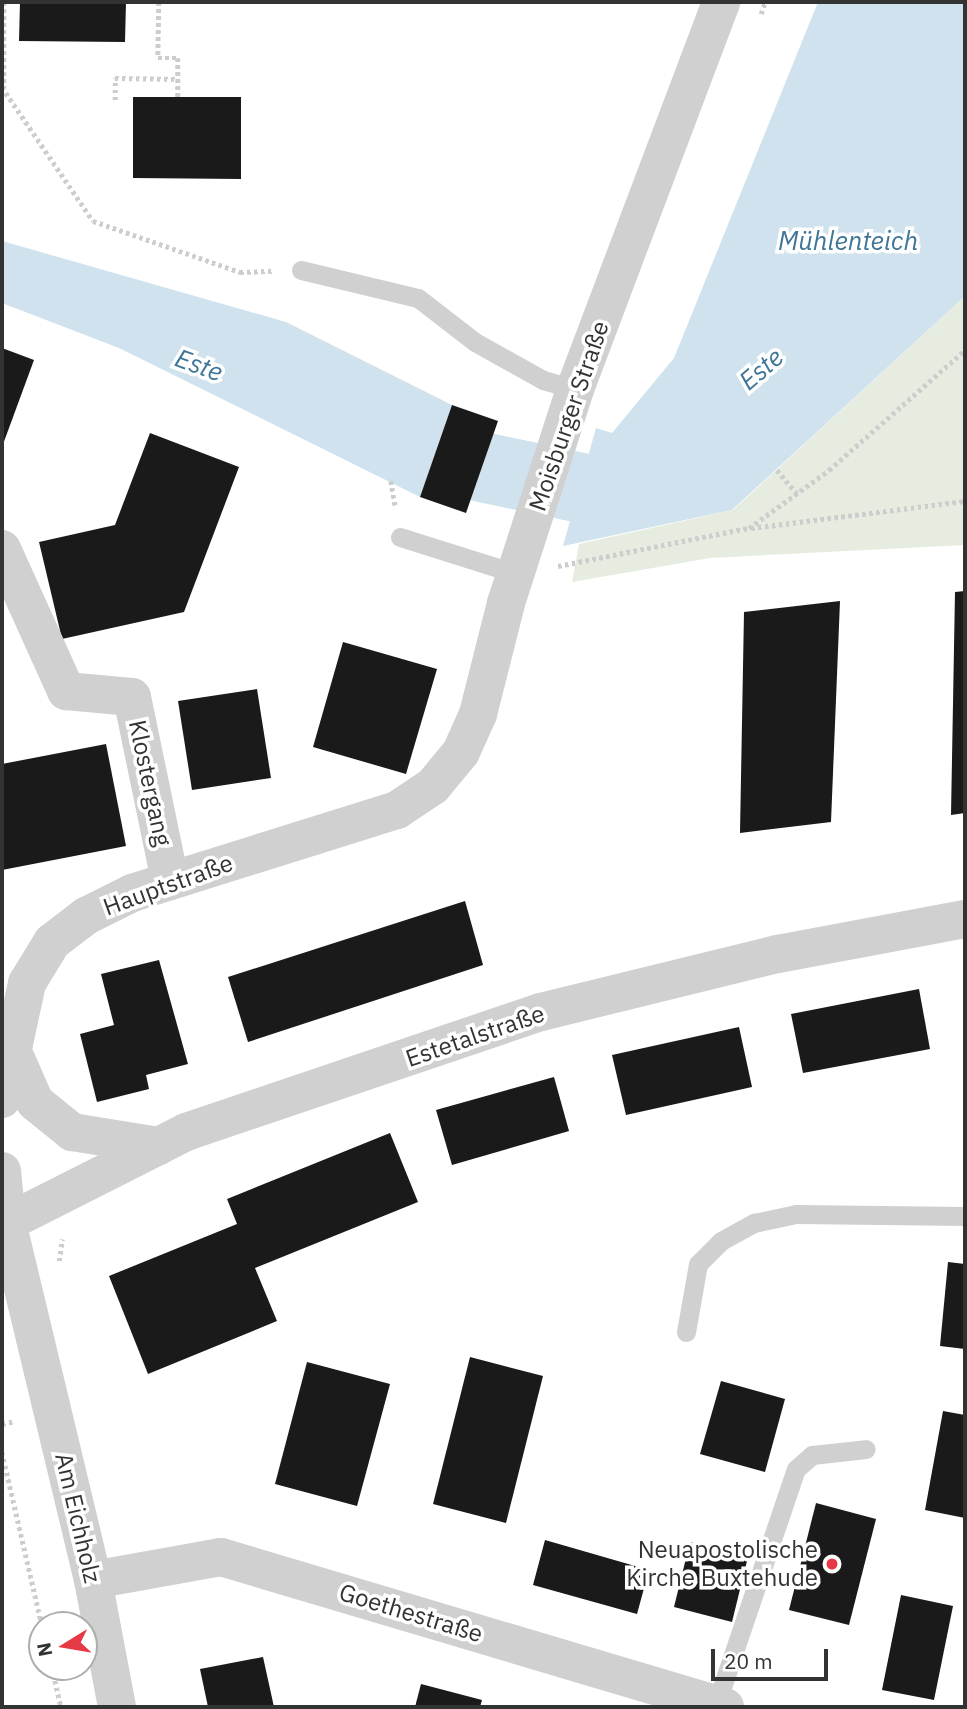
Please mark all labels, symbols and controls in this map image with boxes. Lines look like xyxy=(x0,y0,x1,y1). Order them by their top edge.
water label: Mühlenteich xyxy=(778,225,918,257)
street label: Moisburger Straße xyxy=(523,317,615,515)
water label: Este xyxy=(733,341,789,397)
water label: Este xyxy=(171,342,227,388)
street label: Klostergang xyxy=(123,717,177,849)
street label: Hauptstraße xyxy=(99,848,237,922)
street label: Estetalstraße xyxy=(402,999,548,1073)
street label: Am Eichholz xyxy=(49,1450,107,1586)
place label: Neuapostolische Kirche Buxtehude xyxy=(626,1536,818,1592)
marker: Neuapostolische Kirche Buxtehude xyxy=(824,1556,840,1572)
street label: Goethestraße xyxy=(336,1578,486,1648)
north arrow xyxy=(28,1611,98,1681)
scale bar xyxy=(715,1636,832,1680)
text: N xyxy=(31,1641,57,1659)
text: 20 m xyxy=(724,1647,773,1675)

